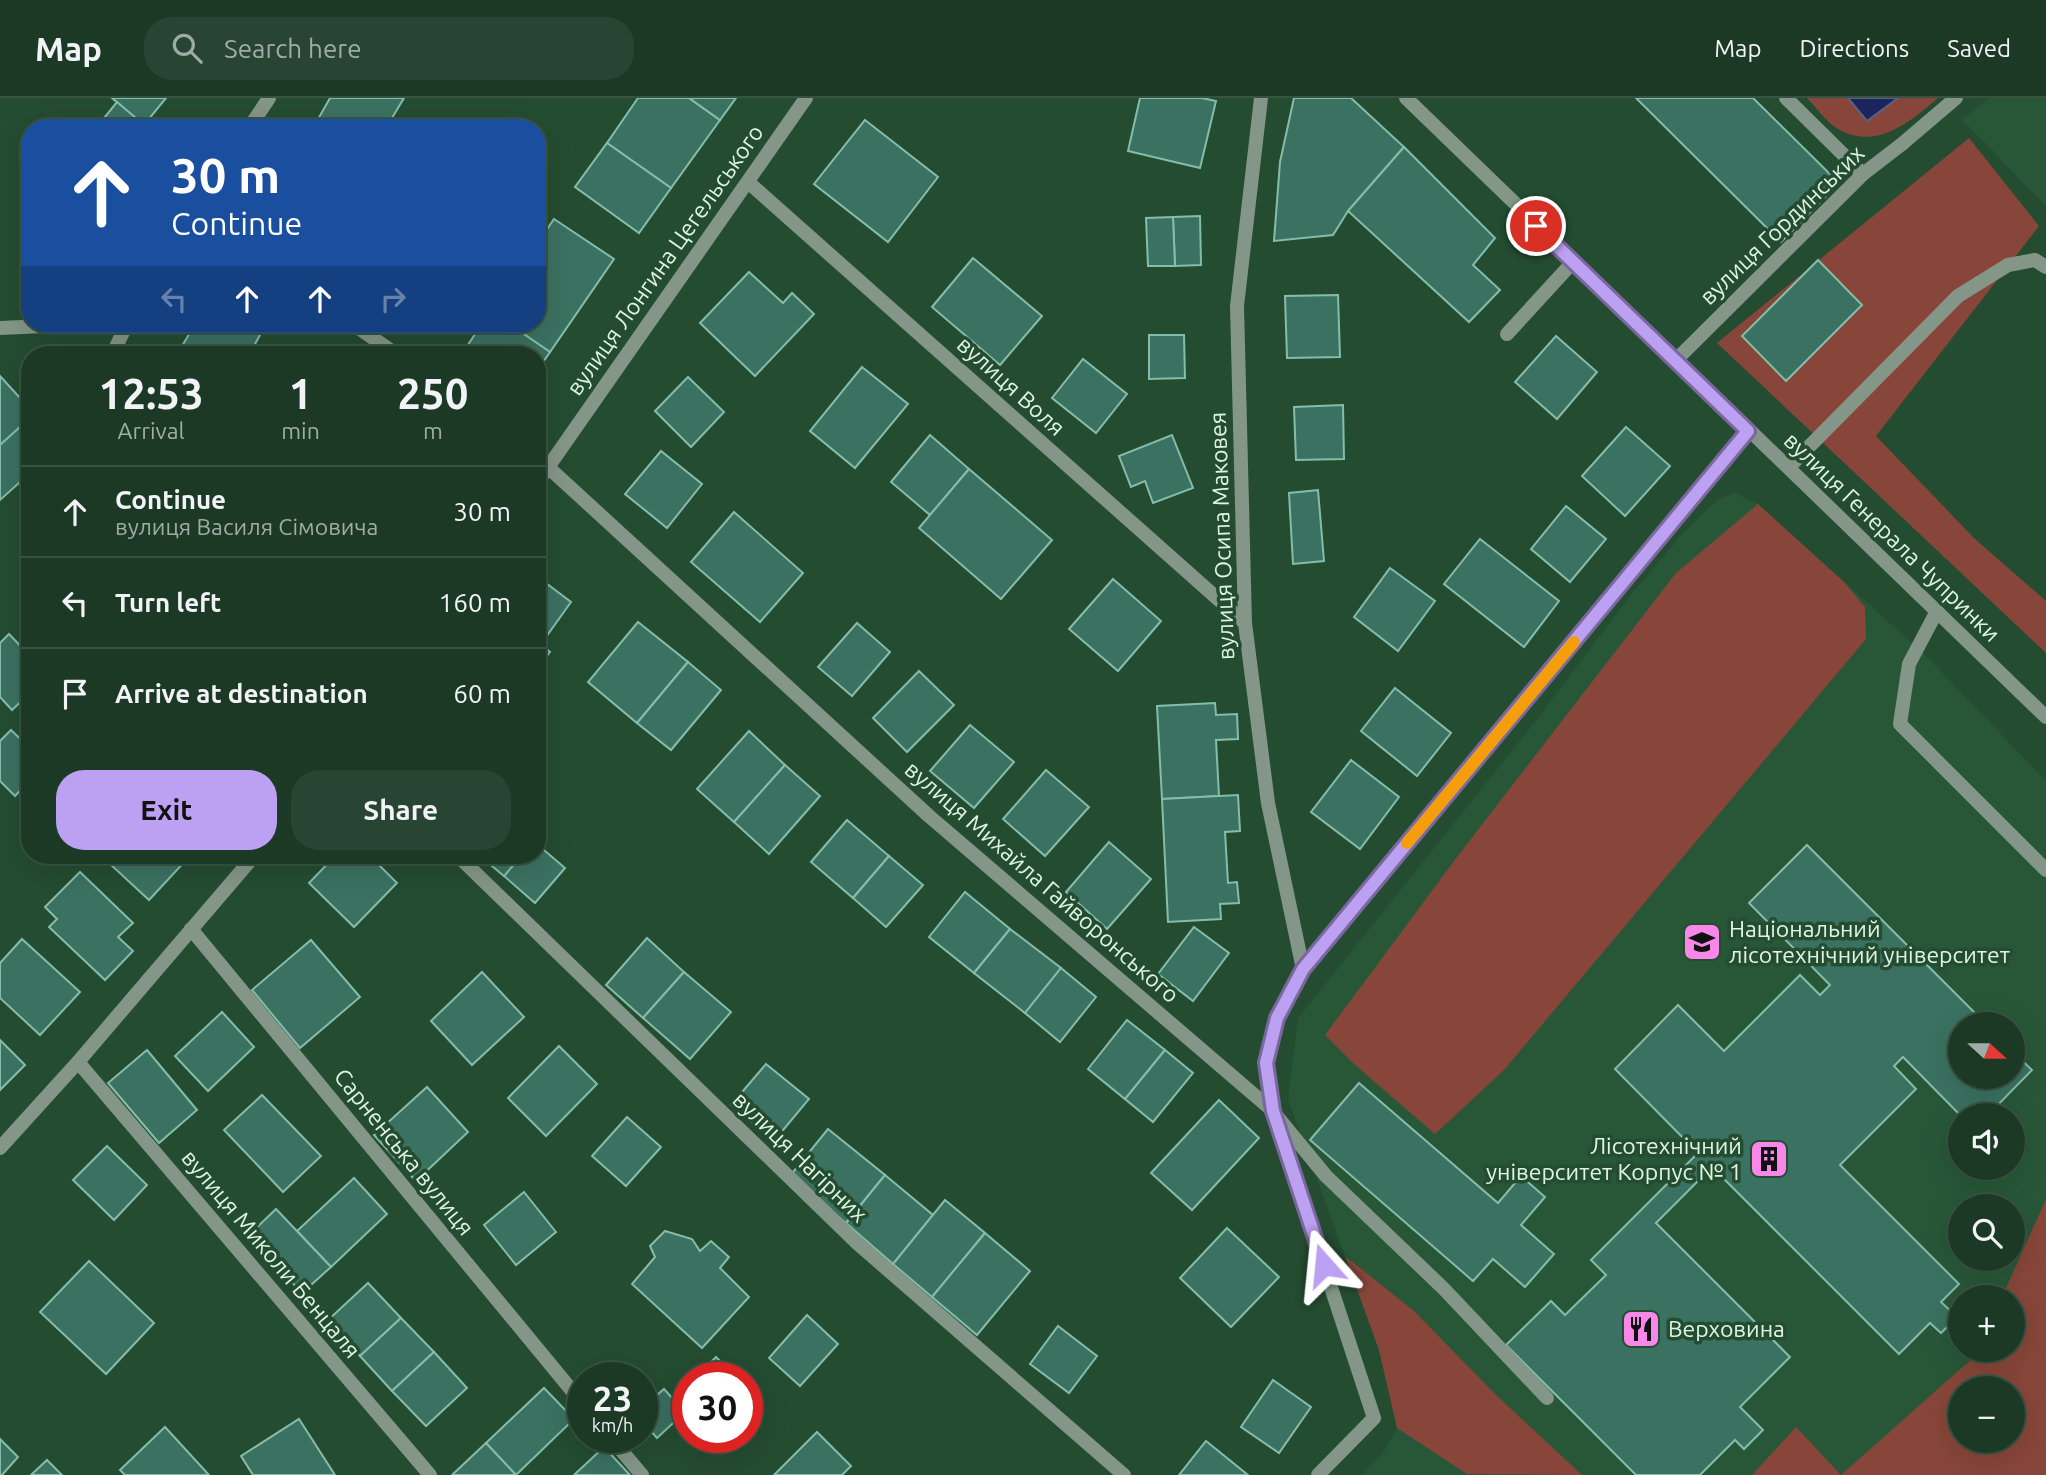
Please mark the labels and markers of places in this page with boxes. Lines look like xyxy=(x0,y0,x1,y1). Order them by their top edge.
pin xyxy=(1506,196,1566,256)
place label: Національний лісотехнічний університет xyxy=(1729,916,2010,967)
school or university icon: Національний лісотехнічний університет xyxy=(1681,921,1723,963)
place label: Лісотехнічний університет Корпус № 1 xyxy=(1486,1133,1742,1184)
building icon: Лісотехнічний університет Корпус № 1 xyxy=(1748,1138,1790,1180)
restaurant icon: Верховина xyxy=(1620,1308,1662,1350)
place label: Верховина xyxy=(1668,1316,1785,1341)

